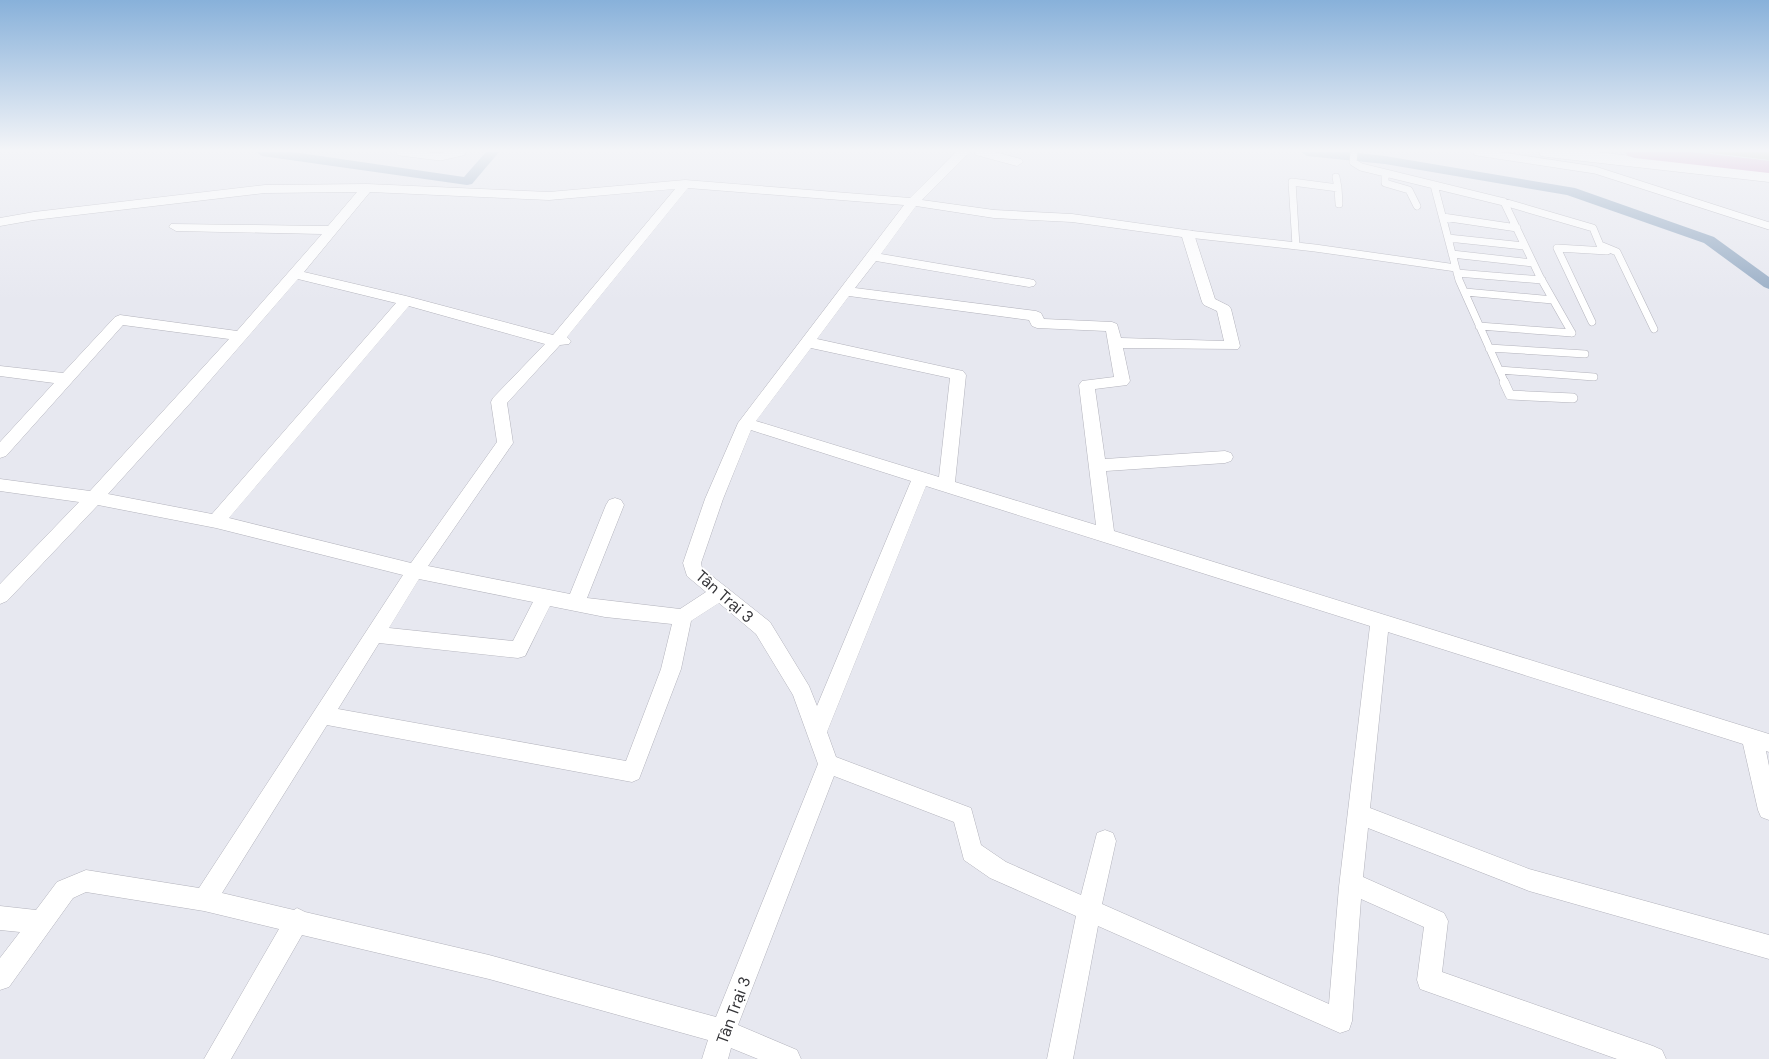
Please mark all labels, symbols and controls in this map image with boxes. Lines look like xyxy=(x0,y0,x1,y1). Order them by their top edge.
street label: Tân Trại 3 xyxy=(691,565,758,627)
street label: Tân Trại 3 xyxy=(712,974,755,1047)

